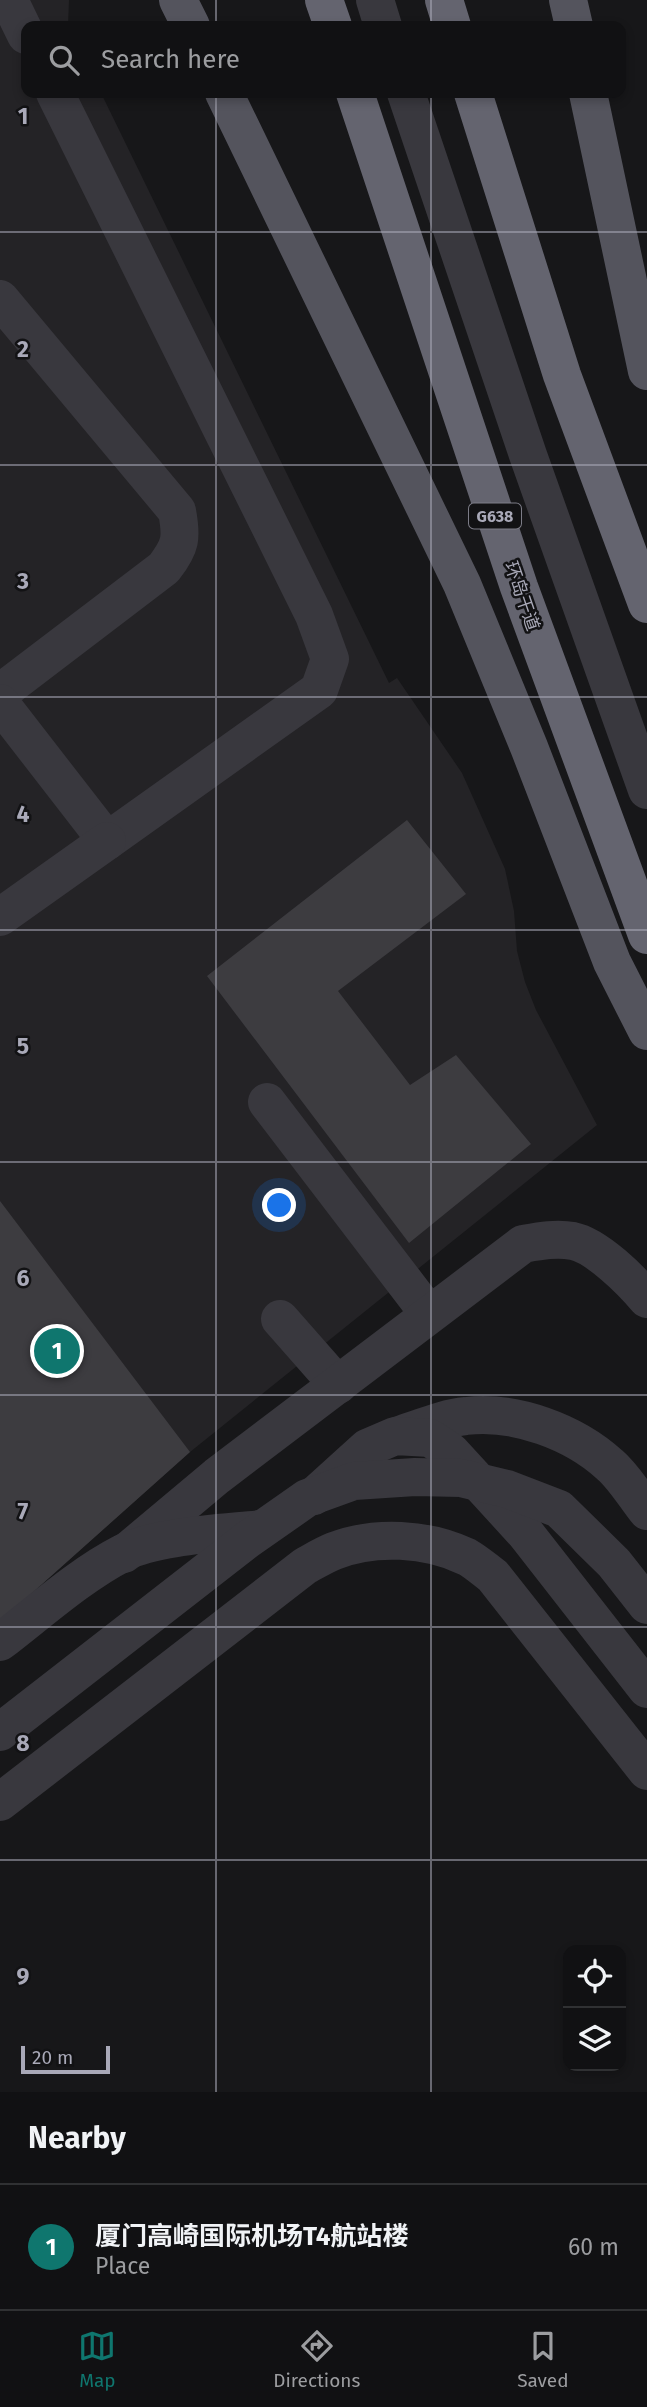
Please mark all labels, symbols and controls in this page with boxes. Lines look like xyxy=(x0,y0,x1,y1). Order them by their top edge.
search box xyxy=(21,21,626,98)
icon: search xyxy=(45,41,83,79)
text: Search here xyxy=(101,44,240,75)
text: 1 xyxy=(18,102,28,130)
text: 2 xyxy=(17,335,29,363)
road number: G638 xyxy=(469,503,521,528)
street label: 环岛干道 xyxy=(500,558,544,634)
text: 3 xyxy=(16,567,29,595)
text: 4 xyxy=(17,800,30,828)
text: 5 xyxy=(17,1032,29,1060)
your location xyxy=(262,1188,296,1222)
text: 6 xyxy=(17,1264,30,1292)
pin: 1 xyxy=(34,1325,80,1377)
text: 7 xyxy=(18,1497,29,1525)
text: 8 xyxy=(16,1729,30,1757)
map controls xyxy=(563,1945,626,2071)
button: locate xyxy=(563,1945,626,2008)
text: 9 xyxy=(17,1962,30,1990)
button: layers xyxy=(563,2008,626,2071)
scale bar xyxy=(21,2043,110,2075)
text: 20 m xyxy=(32,2046,73,2069)
text: Nearby xyxy=(28,2120,126,2156)
text: 厦门高崎国际机场T4航站楼 xyxy=(95,2221,408,2252)
text: 1 xyxy=(46,2233,56,2261)
text: 60 m xyxy=(568,2233,619,2261)
text: Place xyxy=(95,2252,150,2280)
tab: Map xyxy=(78,2327,116,2392)
tab: Directions xyxy=(273,2327,360,2392)
tab: Saved xyxy=(517,2327,569,2392)

